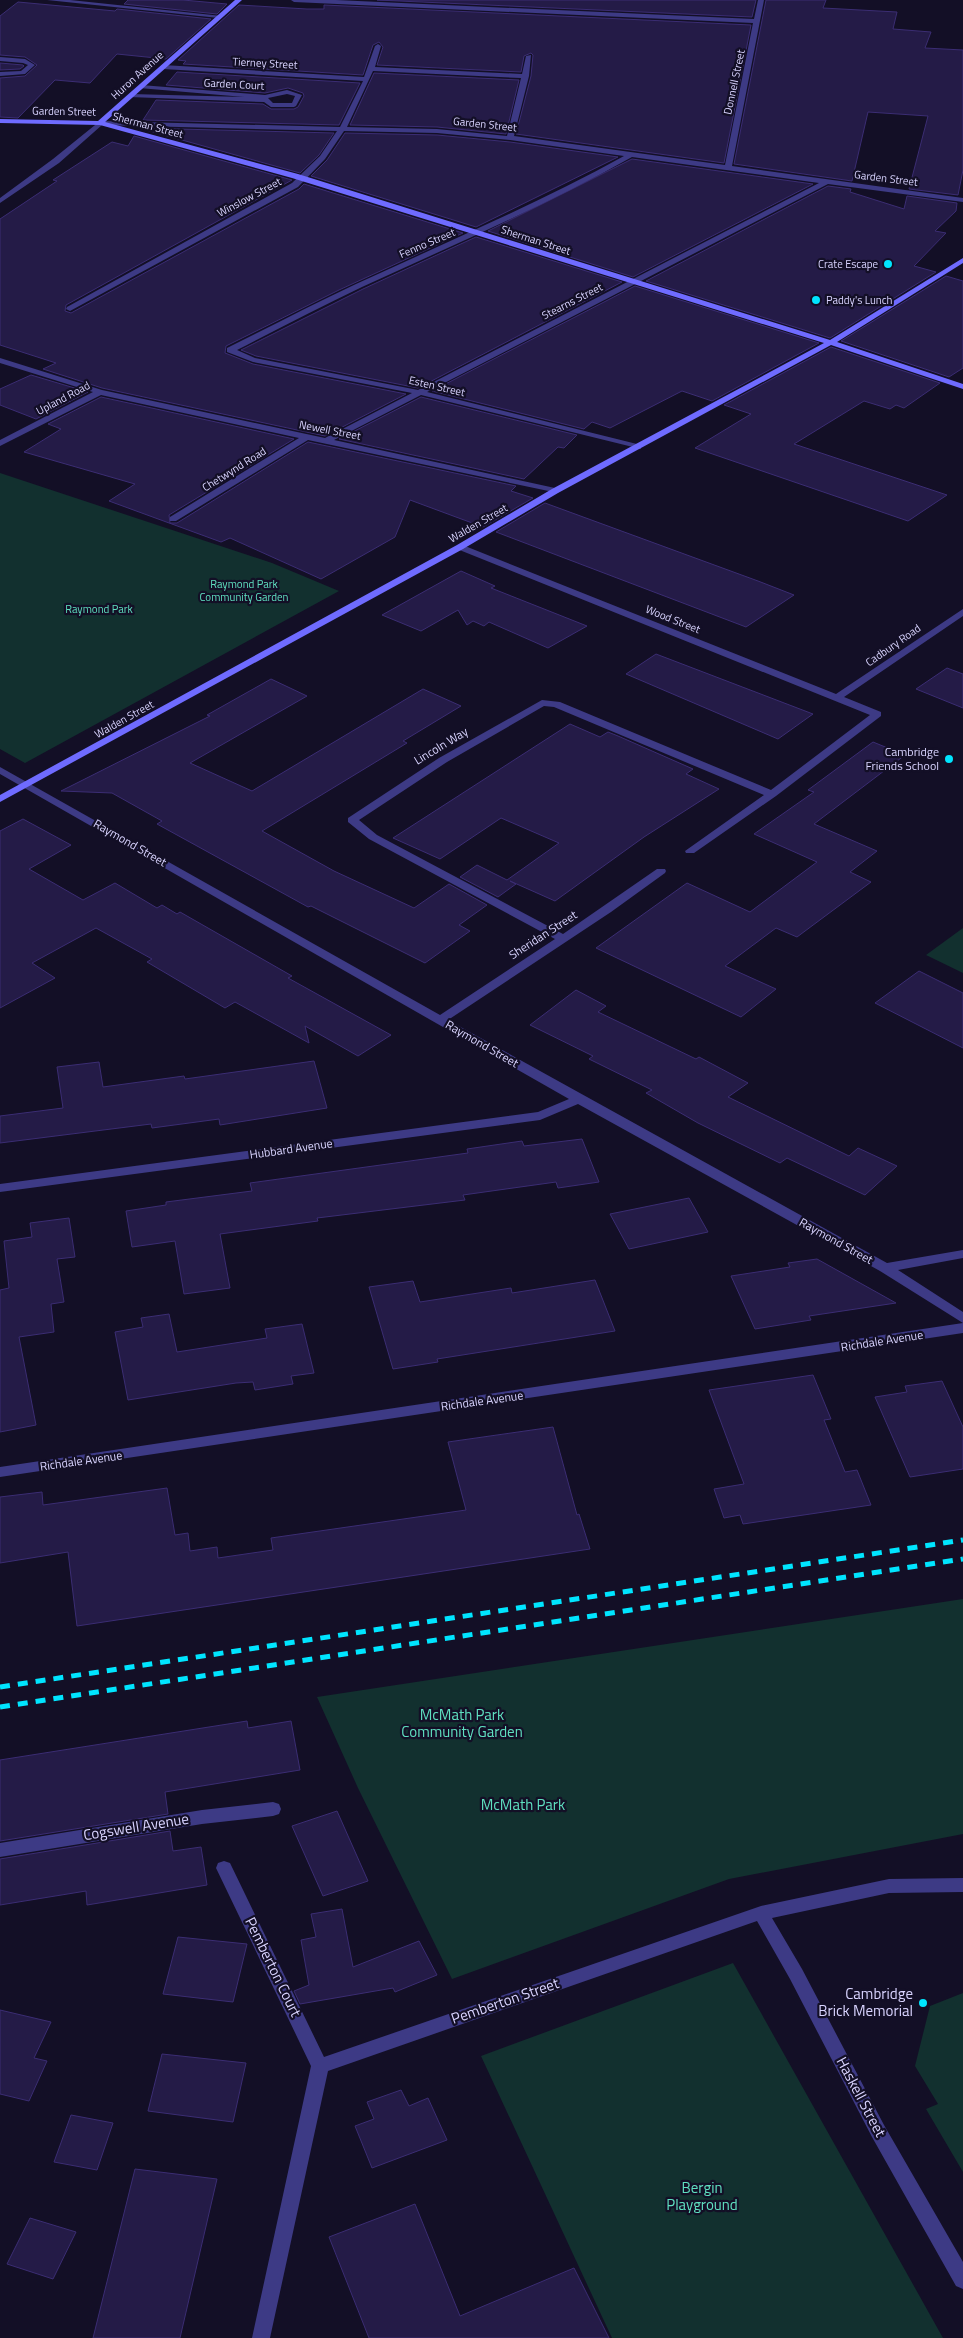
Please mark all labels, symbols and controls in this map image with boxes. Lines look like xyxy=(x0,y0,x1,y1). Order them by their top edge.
street label: Huron Avenue xyxy=(107,47,167,103)
street label: Donnell Street xyxy=(719,48,749,116)
street label: Tierney Street xyxy=(232,53,298,73)
street label: Garden Court xyxy=(203,74,265,94)
street label: Garden Street xyxy=(32,102,96,120)
street label: Sherman Street xyxy=(111,108,185,142)
street label: Garden Street xyxy=(452,113,518,135)
street label: Garden Street xyxy=(853,166,919,190)
street label: Winslow Street xyxy=(214,173,284,221)
street label: Sherman Street xyxy=(499,221,573,259)
street label: Fenno Street xyxy=(396,224,458,262)
place label: Crate Escape xyxy=(818,256,878,272)
marker: Crate Escape xyxy=(882,258,894,270)
street label: Stearns Street xyxy=(539,279,605,323)
place label: Paddy's Lunch xyxy=(826,292,892,308)
marker: Paddy's Lunch xyxy=(810,294,822,306)
street label: Esten Street xyxy=(407,372,467,400)
street label: Upland Road xyxy=(33,377,93,419)
street label: Newell Street xyxy=(298,416,362,444)
street label: Chetwynd Road xyxy=(199,443,269,495)
street label: Walden Street xyxy=(446,500,511,546)
park label: Raymond Park Community Garden xyxy=(199,576,289,605)
park label: Raymond Park xyxy=(65,601,134,617)
street label: Wood Street xyxy=(643,601,703,637)
street label: Cadbury Road xyxy=(862,620,924,670)
street label: Walden Street xyxy=(91,696,157,742)
street label: Lincoln Way xyxy=(410,722,472,769)
place label: Cambridge Friends School xyxy=(865,742,939,775)
marker: Cambridge Friends School xyxy=(943,753,955,765)
street label: Raymond Street xyxy=(90,814,171,872)
street label: Sheridan Street xyxy=(505,905,581,964)
street label: Raymond Street xyxy=(442,1015,523,1073)
street label: Hubbard Avenue xyxy=(248,1133,334,1164)
street label: Raymond Street xyxy=(796,1212,877,1269)
street label: Richdale Avenue xyxy=(839,1325,924,1356)
street label: Richdale Avenue xyxy=(439,1385,524,1416)
street label: Richdale Avenue xyxy=(38,1445,123,1476)
park label: McMath Park Community Garden xyxy=(401,1703,523,1743)
park label: McMath Park xyxy=(481,1793,565,1816)
street label: Cogswell Avenue xyxy=(81,1807,190,1846)
street label: Pemberton Court xyxy=(239,1913,308,2021)
street label: Pemberton Street xyxy=(448,1971,563,2030)
place label: Cambridge Brick Memorial xyxy=(818,1982,913,2022)
marker: Cambridge Brick Memorial xyxy=(917,1997,929,2009)
street label: Haskell Street xyxy=(831,2052,893,2142)
park label: Bergin Playground xyxy=(666,2176,738,2216)

